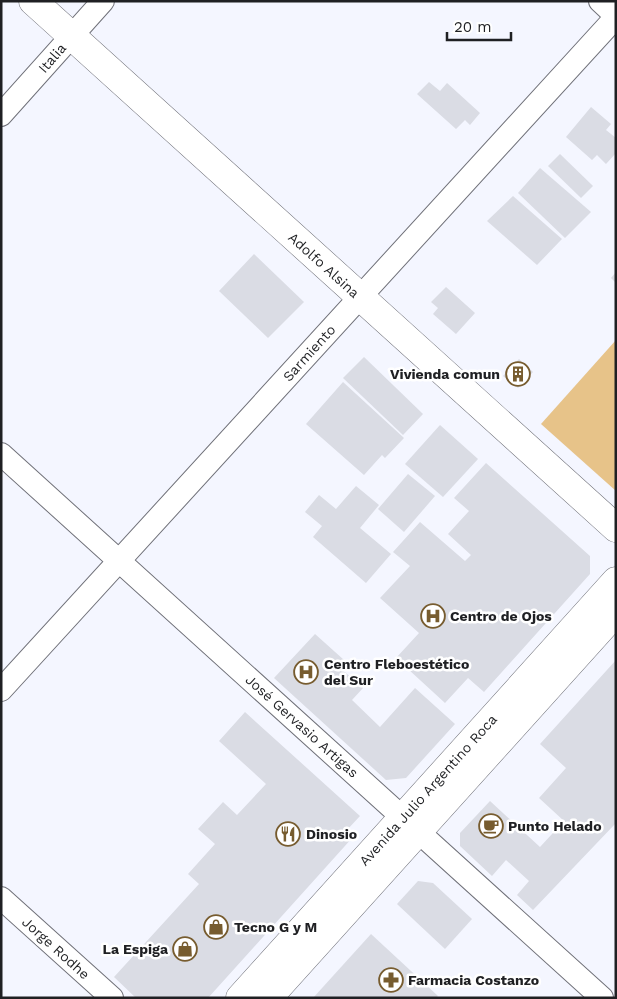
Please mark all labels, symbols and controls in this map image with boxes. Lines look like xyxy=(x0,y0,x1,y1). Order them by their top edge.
scale bar xyxy=(447,10,511,42)
text: 20 m xyxy=(454,18,492,36)
street label: Italia xyxy=(35,40,69,76)
street label: Adolfo Alsina xyxy=(285,229,363,301)
street label: Sarmiento xyxy=(279,321,339,385)
building icon: Vivienda comun xyxy=(505,361,531,387)
place label: Vivienda comun xyxy=(390,366,500,382)
hospital icon: Centro de Ojos xyxy=(420,603,446,629)
place label: Centro de Ojos xyxy=(450,608,552,624)
place label: Centro Fleboestético del Sur xyxy=(324,656,469,688)
hospital icon: Centro Fleboestético del Sur xyxy=(293,659,319,685)
street label: José Gervasio Artigas xyxy=(242,671,362,781)
street label: Avenida Julio Argentino Roca xyxy=(356,711,500,869)
cafe icon: Punto Helado xyxy=(478,813,504,839)
place label: Punto Helado xyxy=(508,818,602,834)
restaurant icon: Dinosio xyxy=(275,821,301,847)
place label: Dinosio xyxy=(306,826,357,842)
street label: Jorge Rodhe xyxy=(19,914,93,982)
shop icon: Tecno G y M xyxy=(203,914,229,940)
place label: Tecno G y M xyxy=(234,919,317,935)
shop icon: La Espiga xyxy=(172,936,198,962)
place label: La Espiga xyxy=(102,941,169,957)
pharmacy icon: Farmacia Costanzo xyxy=(378,967,404,993)
place label: Farmacia Costanzo xyxy=(408,972,539,988)

